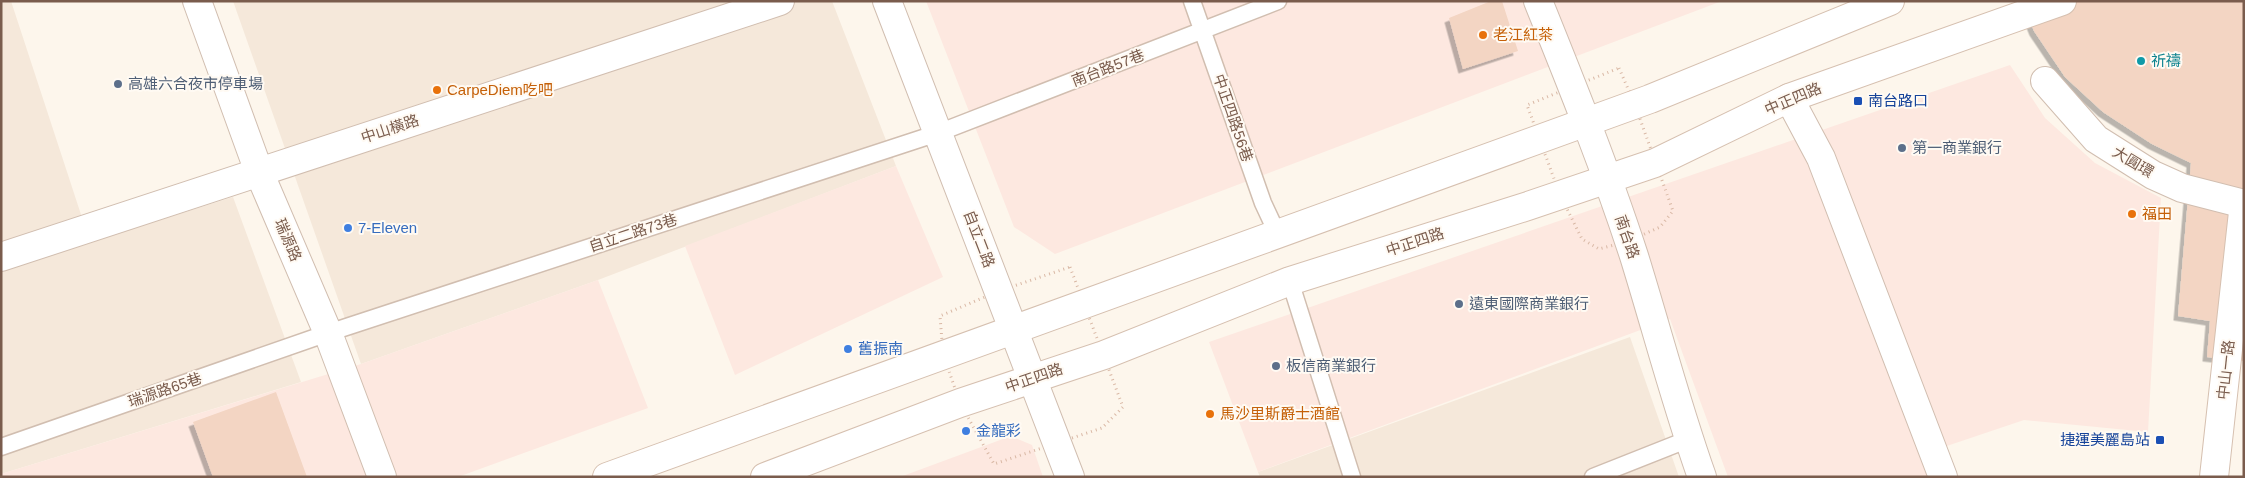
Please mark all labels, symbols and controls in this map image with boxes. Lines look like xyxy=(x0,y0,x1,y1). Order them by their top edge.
place label: 老江紅茶 xyxy=(1493,26,1553,43)
marker: 老江紅茶 xyxy=(1477,29,1489,41)
street label: 南台路57巷 xyxy=(1069,46,1147,89)
place label: 祈禱 xyxy=(2151,52,2181,69)
marker: 祈禱 xyxy=(2135,55,2147,67)
street label: 中正四路56巷 xyxy=(1211,72,1256,164)
place label: 高雄六合夜市停車場 xyxy=(128,75,263,92)
marker: 高雄六合夜市停車場 xyxy=(112,78,124,90)
street label: 中正四路 xyxy=(1762,79,1824,118)
place label: CarpeDiem吃吧 xyxy=(447,81,553,98)
marker: CarpeDiem吃吧 xyxy=(431,84,443,96)
place label: 南台路口 xyxy=(1868,92,1928,109)
marker: 南台路口 xyxy=(1852,95,1864,107)
street label: 中山橫路 xyxy=(359,111,421,146)
place label: 第一商業銀行 xyxy=(1912,139,2002,156)
marker: 第一商業銀行 xyxy=(1896,142,1908,154)
street label: 大圓環 xyxy=(2110,143,2157,180)
place label: 福田 xyxy=(2142,205,2172,222)
street label: 自立二路 xyxy=(961,208,998,270)
marker: 福田 xyxy=(2126,208,2138,220)
street label: 自立二路73巷 xyxy=(587,210,679,255)
street label: 南台路 xyxy=(1612,213,1643,261)
street label: 瑞源路 xyxy=(272,216,305,264)
place label: 7-Eleven xyxy=(358,219,417,236)
marker: 7-Eleven xyxy=(342,222,354,234)
street label: 中正四路 xyxy=(1384,224,1446,259)
place label: 遠東國際商業銀行 xyxy=(1469,295,1589,312)
marker: 遠東國際商業銀行 xyxy=(1453,298,1465,310)
street label: 中山一路 xyxy=(2214,339,2237,401)
place label: 舊振南 xyxy=(858,340,903,357)
marker: 舊振南 xyxy=(842,343,854,355)
place label: 板信商業銀行 xyxy=(1286,357,1376,374)
street label: 中正四路 xyxy=(1003,360,1065,395)
marker: 板信商業銀行 xyxy=(1270,360,1282,372)
street label: 瑞源路65巷 xyxy=(126,369,204,410)
place label: 馬沙里斯爵士酒館 xyxy=(1220,405,1340,422)
marker: 馬沙里斯爵士酒館 xyxy=(1204,408,1216,420)
place label: 金龍彩 xyxy=(976,422,1021,439)
marker: 金龍彩 xyxy=(960,425,972,437)
place label: 捷運美麗島站 xyxy=(2060,431,2150,448)
marker: 捷運美麗島站 xyxy=(2154,434,2166,446)

